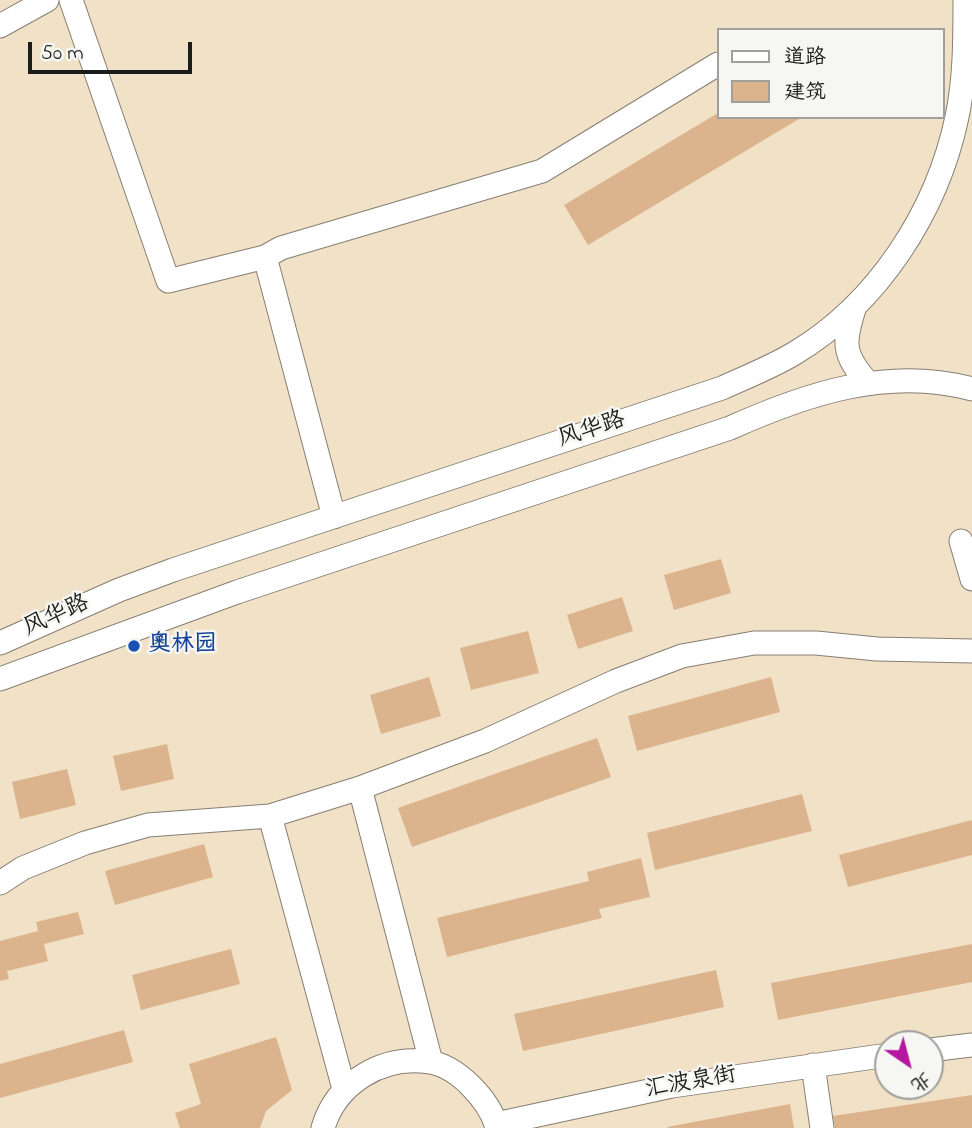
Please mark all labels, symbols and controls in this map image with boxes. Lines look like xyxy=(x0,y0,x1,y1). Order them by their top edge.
scale bar xyxy=(32,28,196,72)
legend xyxy=(716,28,944,119)
text: 50 m xyxy=(41,39,84,69)
text: 道路 xyxy=(784,43,826,73)
text: 建筑 xyxy=(784,78,826,108)
street label: 风华路 xyxy=(555,407,629,455)
street label: 风华路 xyxy=(20,590,94,644)
place label: 奥林园 xyxy=(148,632,217,660)
marker: 奥林园 xyxy=(126,638,142,654)
north arrow xyxy=(874,1030,944,1100)
street label: 汇波泉街 xyxy=(643,1062,739,1106)
text: 北 xyxy=(905,1064,936,1097)

